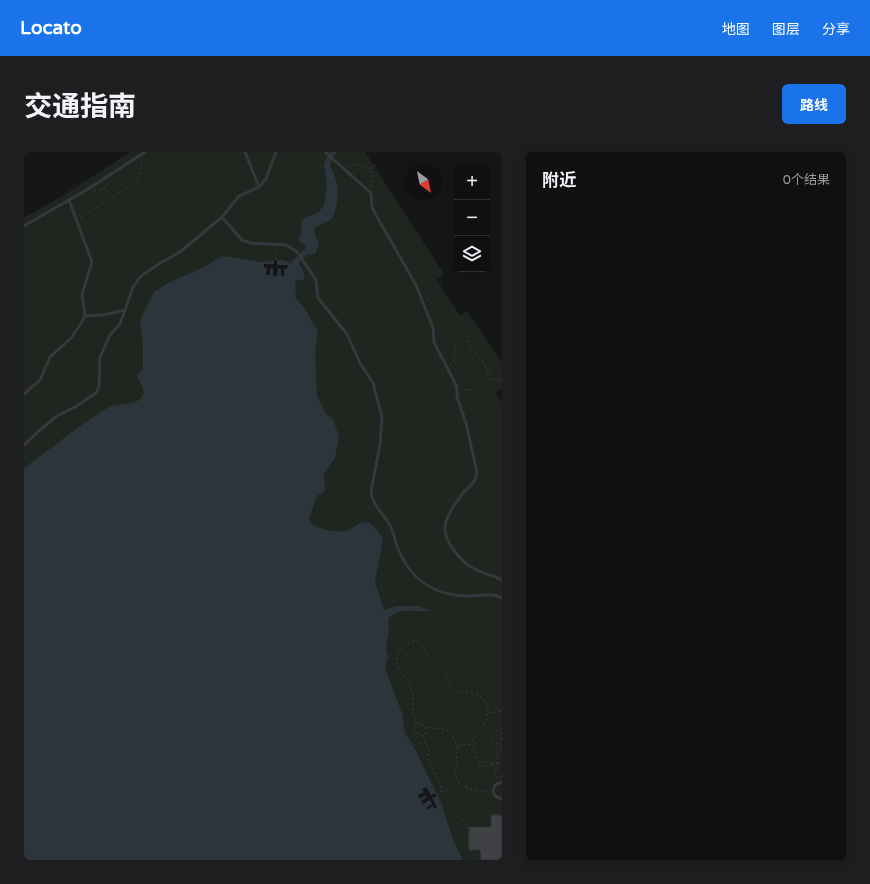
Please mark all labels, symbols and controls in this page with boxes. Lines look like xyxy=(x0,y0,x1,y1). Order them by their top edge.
text: Locato xyxy=(20,17,82,39)
text: 地图 xyxy=(722,21,750,38)
text: 图层 xyxy=(772,21,800,38)
text: 分享 xyxy=(822,21,850,38)
button: 路线 xyxy=(782,84,846,124)
text: 交通指南 xyxy=(24,90,136,124)
north arrow xyxy=(406,164,442,200)
map controls xyxy=(454,164,490,272)
button: + xyxy=(454,164,490,200)
text: 附近 xyxy=(542,170,576,191)
text: 0个结果 xyxy=(783,172,830,188)
button: − xyxy=(454,200,490,236)
button: layers xyxy=(454,236,490,272)

